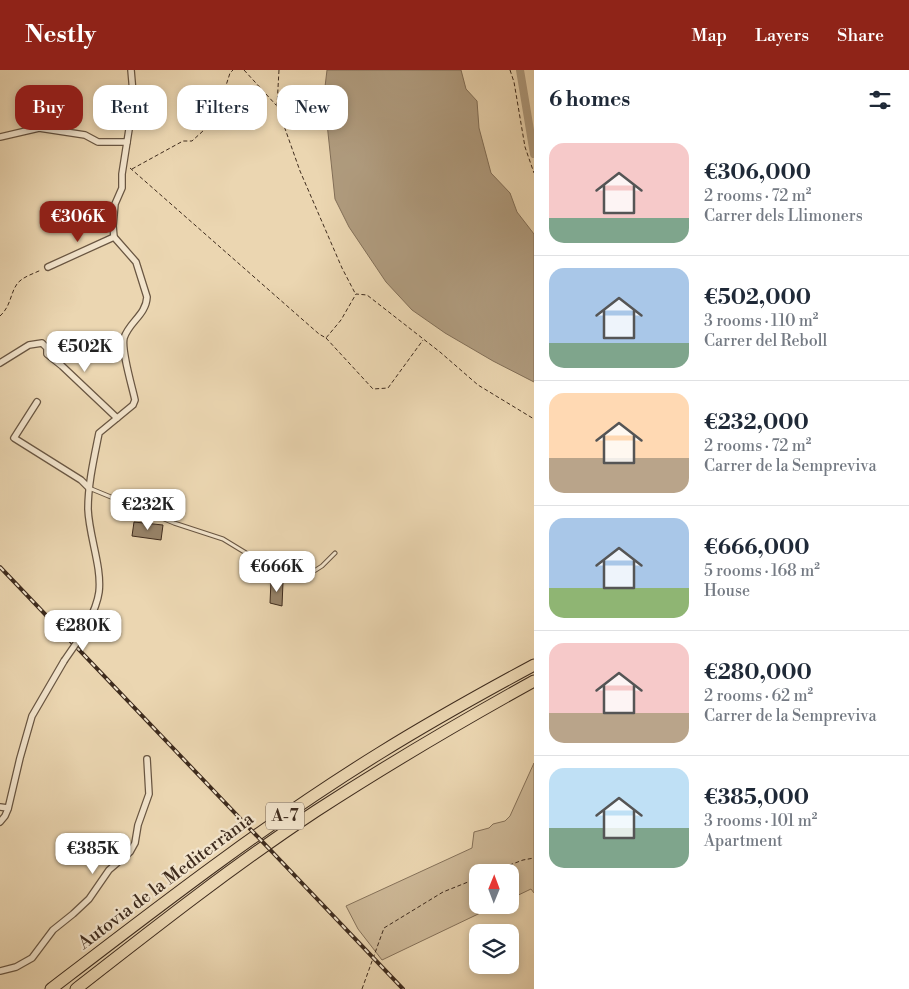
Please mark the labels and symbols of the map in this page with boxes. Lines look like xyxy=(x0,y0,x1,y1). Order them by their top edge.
pin: €306K xyxy=(43,200,113,243)
pin: €502K xyxy=(50,330,120,373)
pin: €232K xyxy=(113,488,183,531)
pin: €666K xyxy=(242,550,312,593)
pin: €280K xyxy=(48,610,118,652)
road number: A-7 xyxy=(266,802,304,829)
street label: Autovia de la Mediterrània xyxy=(73,807,259,955)
pin: €385K xyxy=(58,832,128,875)
north arrow xyxy=(469,864,519,914)

